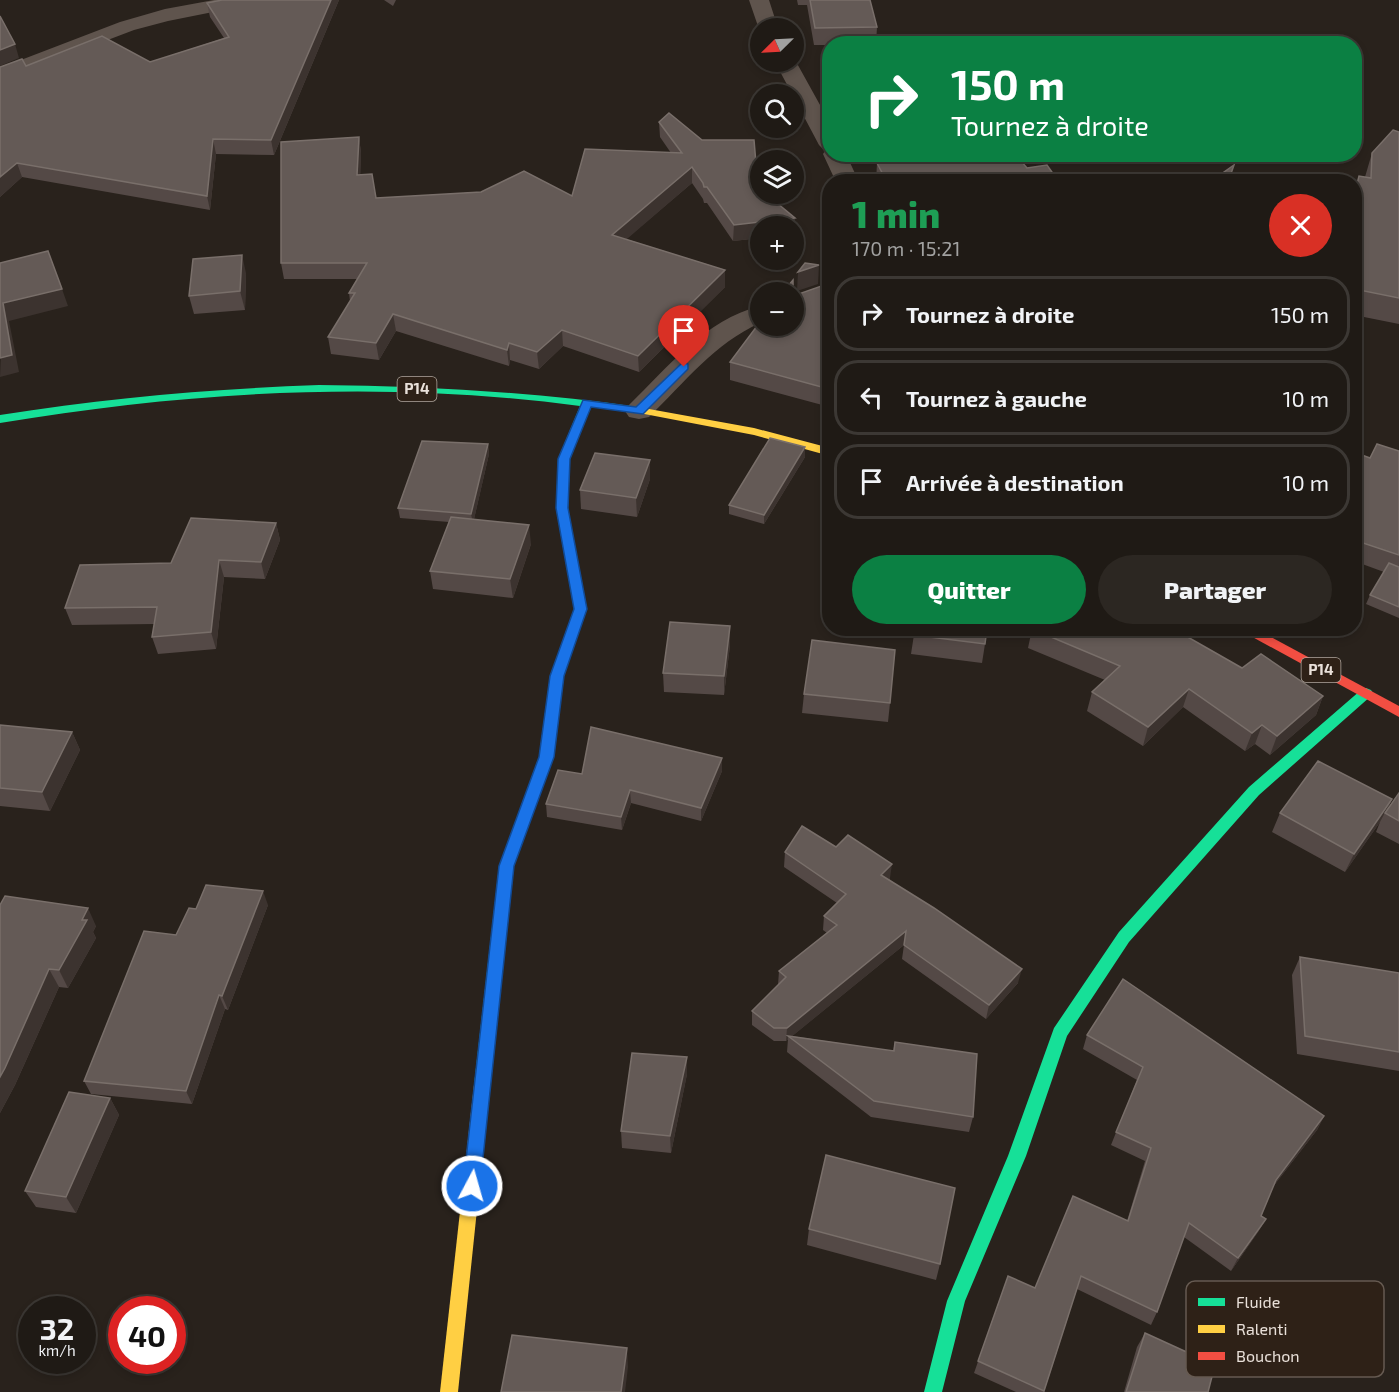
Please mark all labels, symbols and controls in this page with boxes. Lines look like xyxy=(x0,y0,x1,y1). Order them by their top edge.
north arrow xyxy=(750,18,804,72)
map controls xyxy=(750,18,804,336)
text: 150 m xyxy=(951,58,1065,108)
icon: right xyxy=(852,60,930,138)
button: search xyxy=(750,84,804,138)
text: Tournez à droite xyxy=(951,109,1149,141)
button: layers xyxy=(750,150,804,204)
text: 1 min xyxy=(852,192,940,235)
button: close xyxy=(1269,194,1332,257)
button: + xyxy=(750,216,804,270)
text: 170 m · 15:21 xyxy=(852,236,960,260)
button: − xyxy=(750,282,804,336)
icon: right xyxy=(855,297,888,330)
text: Tournez à droite xyxy=(906,301,1075,327)
text: 150 m xyxy=(1271,301,1329,327)
pin xyxy=(658,305,709,367)
icon: arrive xyxy=(667,314,700,347)
road number: P14 xyxy=(398,377,436,401)
icon: left xyxy=(855,381,888,414)
text: Tournez à gauche xyxy=(906,385,1087,411)
text: 10 m xyxy=(1283,385,1329,411)
icon: arrive xyxy=(855,465,888,498)
text: Arrivée à destination xyxy=(906,469,1124,495)
text: 10 m xyxy=(1283,469,1329,495)
button: Quitter xyxy=(852,555,1086,624)
button: Partager xyxy=(1098,555,1332,624)
road number: P14 xyxy=(1302,658,1340,682)
position arrow xyxy=(440,1154,504,1218)
legend xyxy=(1186,1281,1384,1377)
text: Fluide xyxy=(1236,1292,1280,1311)
speed limit sign: 40 xyxy=(108,1296,186,1374)
text: 32 xyxy=(40,1310,74,1346)
text: Ralenti xyxy=(1236,1319,1287,1338)
text: km/h xyxy=(38,1341,76,1359)
text: Bouchon xyxy=(1236,1346,1300,1365)

